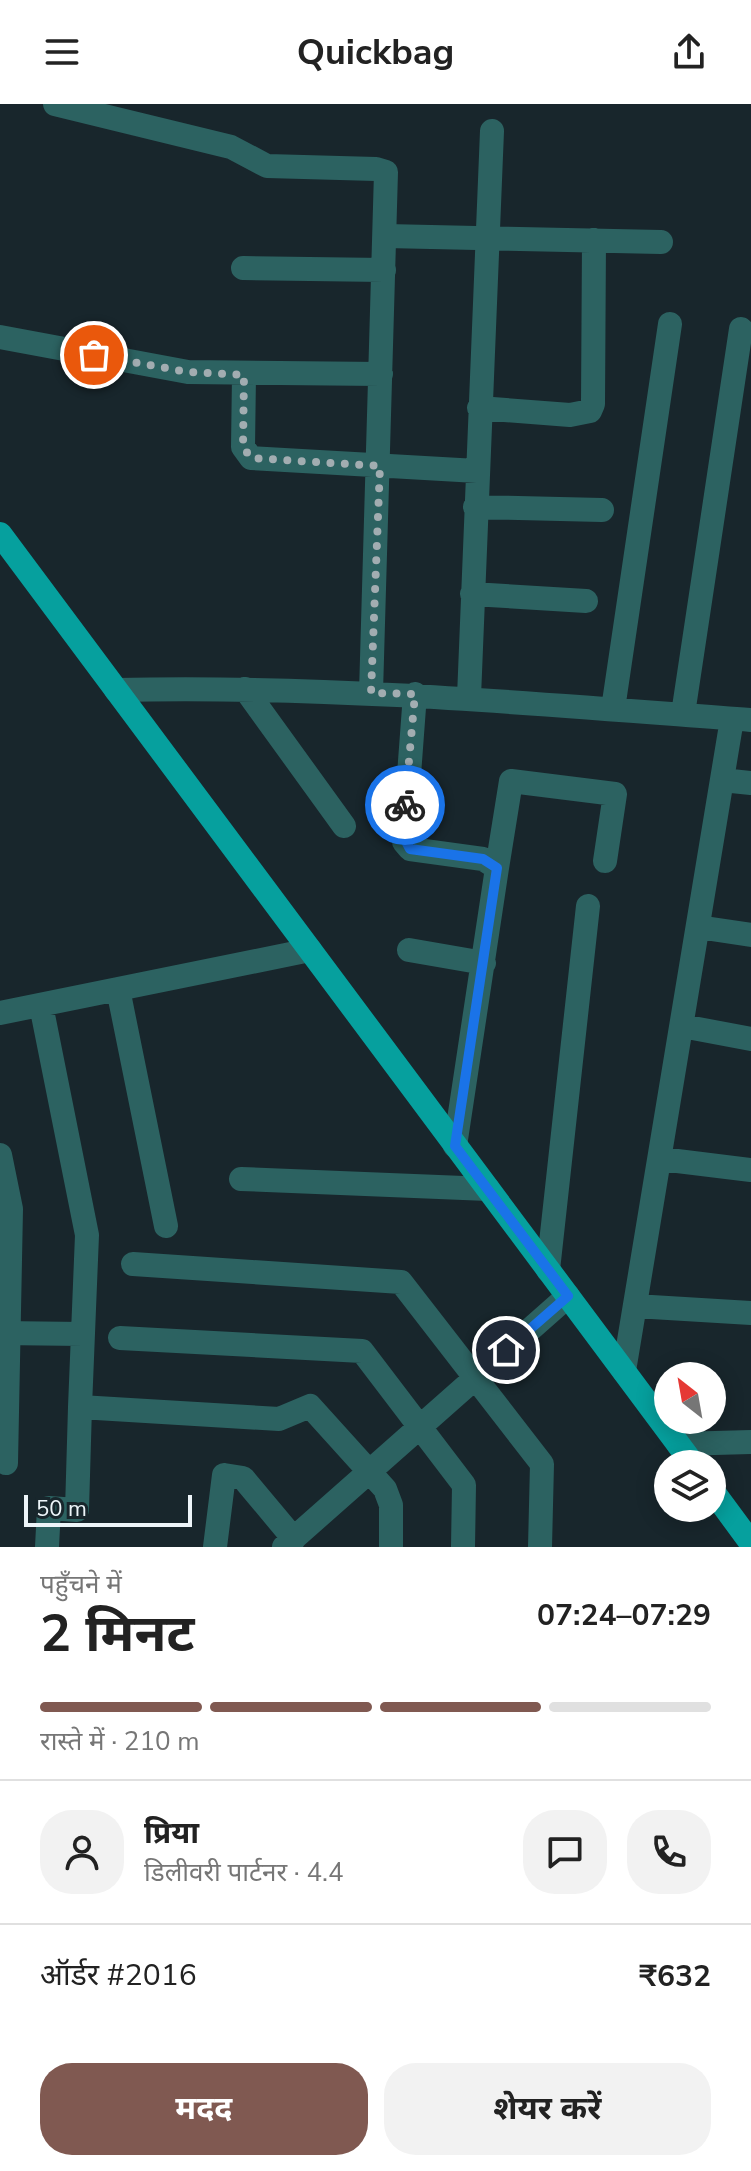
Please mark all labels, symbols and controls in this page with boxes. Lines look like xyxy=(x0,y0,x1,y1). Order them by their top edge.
text: Quickbag xyxy=(297,28,454,77)
icon: menu xyxy=(40,30,84,74)
icon: share xyxy=(667,30,711,74)
pin xyxy=(60,321,128,389)
icon: bag xyxy=(72,333,116,377)
courier xyxy=(365,765,445,845)
icon: bike xyxy=(383,783,427,827)
pin xyxy=(472,1316,540,1384)
icon: home xyxy=(484,1328,528,1372)
north arrow xyxy=(654,1362,726,1434)
map controls xyxy=(654,1362,726,1522)
button: layers xyxy=(654,1450,726,1522)
scale bar xyxy=(24,1491,192,1527)
text: 50 m xyxy=(36,1494,87,1524)
text: पहुँचने में xyxy=(40,1567,122,1602)
text: 07:24–07:29 xyxy=(537,1595,711,1636)
text: 2 मिनट xyxy=(40,1598,194,1669)
text: रास्ते में · 210 m xyxy=(40,1724,200,1759)
button: person xyxy=(40,1810,124,1894)
button: chat xyxy=(523,1810,607,1894)
button: phone xyxy=(627,1810,711,1894)
text: प्रिया xyxy=(144,1813,199,1854)
text: डिलीवरी पार्टनर · 4.4 xyxy=(144,1855,344,1890)
text: ऑर्डर #2016 xyxy=(40,1955,197,1996)
text: ₹632 xyxy=(639,1956,711,1997)
button: मदद xyxy=(40,2063,368,2155)
button: शेयर करें xyxy=(384,2063,711,2155)

